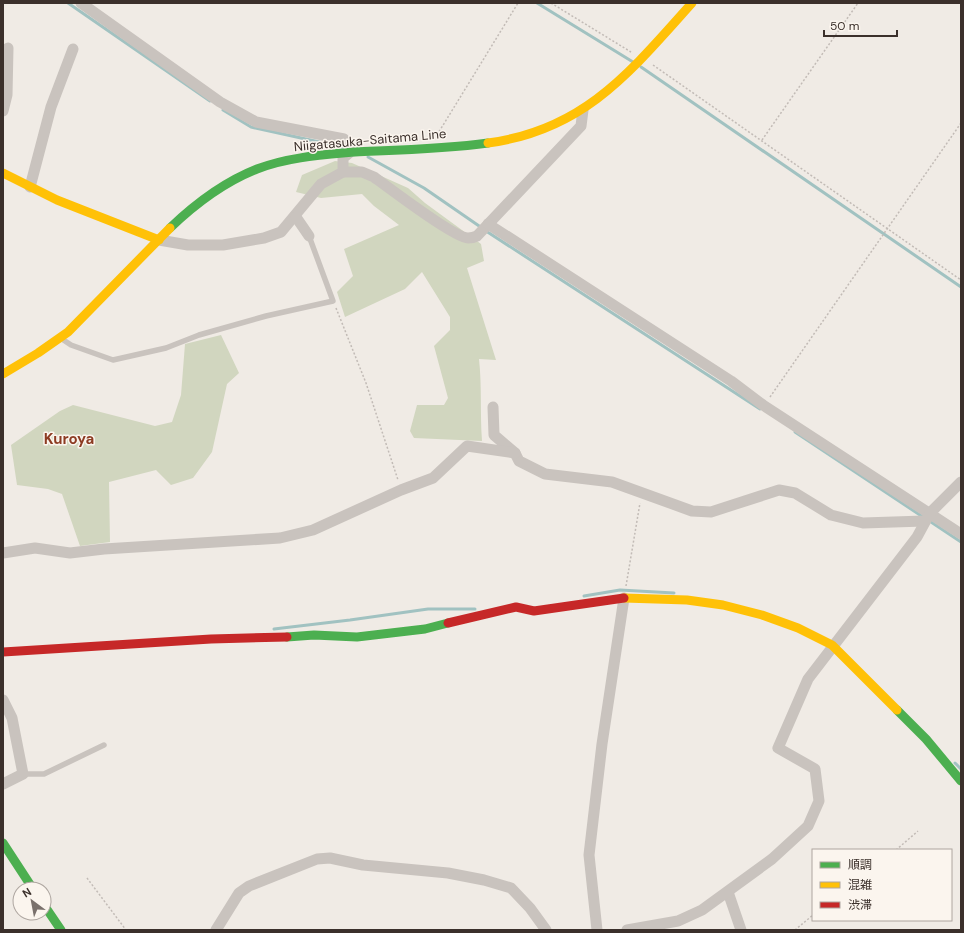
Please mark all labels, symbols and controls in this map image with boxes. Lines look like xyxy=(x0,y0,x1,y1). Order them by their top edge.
scale bar xyxy=(824,12,897,38)
text: 50 m xyxy=(830,18,859,34)
street label: Niigatasuka-Saitama Line xyxy=(293,125,447,155)
district label: Kuroya xyxy=(44,429,94,449)
legend xyxy=(812,849,952,921)
text: 順調 xyxy=(848,857,872,873)
text: 混雑 xyxy=(848,877,872,893)
north arrow xyxy=(12,881,52,921)
text: N xyxy=(20,884,34,901)
text: 渋滞 xyxy=(848,897,872,913)

